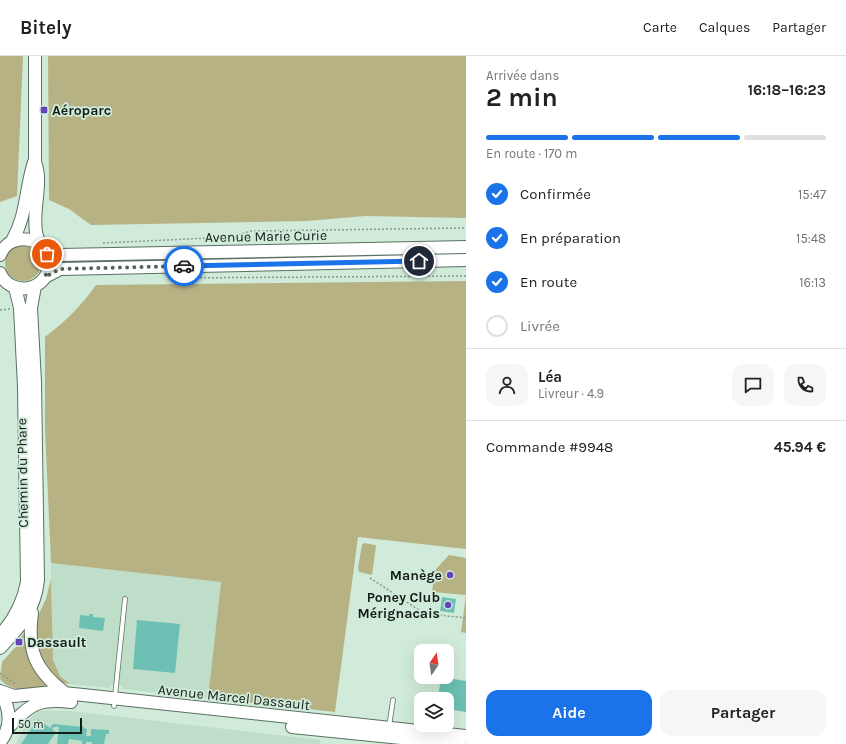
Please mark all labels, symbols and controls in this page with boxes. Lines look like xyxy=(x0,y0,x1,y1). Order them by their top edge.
text: Bitely xyxy=(20,17,71,39)
text: Carte xyxy=(643,19,677,36)
text: Calques xyxy=(699,19,750,36)
text: Partager xyxy=(772,19,826,36)
text: Arrivée dans xyxy=(486,68,559,83)
text: 16:18–16:23 xyxy=(748,81,826,99)
text: 2 min xyxy=(486,82,558,113)
place label: Aéroparc xyxy=(52,102,111,119)
marker: Aéroparc xyxy=(39,105,49,115)
text: En route · 170 m xyxy=(486,146,577,161)
icon: check xyxy=(486,183,508,205)
text: Confirmée xyxy=(520,185,591,203)
text: 15:47 xyxy=(798,187,826,202)
street label: Avenue Marie Curie xyxy=(205,227,327,246)
icon: check xyxy=(486,227,508,249)
text: En préparation xyxy=(520,229,621,247)
text: 15:48 xyxy=(796,231,826,246)
pin xyxy=(30,237,64,271)
icon: bag xyxy=(36,243,58,265)
pin xyxy=(402,244,436,278)
courier xyxy=(164,246,204,286)
icon: home xyxy=(408,250,430,272)
icon: car xyxy=(173,255,195,277)
icon: check xyxy=(486,271,508,293)
text: En route xyxy=(520,273,577,291)
text: 16:13 xyxy=(799,275,826,290)
text: Livrée xyxy=(520,317,560,335)
button: person xyxy=(486,364,528,406)
button: chat xyxy=(732,364,774,406)
button: phone xyxy=(784,364,826,406)
text: Léa xyxy=(538,368,562,386)
text: Livreur · 4.9 xyxy=(538,386,604,401)
street label: Chemin du Phare xyxy=(13,418,32,528)
text: Commande #9948 xyxy=(486,438,613,456)
text: 45.94 € xyxy=(774,438,826,456)
place label: Manège xyxy=(390,567,442,584)
marker: Manège xyxy=(445,570,455,580)
place label: Poney Club Mérignacais xyxy=(358,589,440,622)
marker: Poney Club Mérignacais xyxy=(443,600,453,610)
place label: Dassault xyxy=(27,634,87,651)
marker: Dassault xyxy=(14,637,24,647)
north arrow xyxy=(414,644,454,684)
map controls xyxy=(414,644,454,732)
street label: Avenue Marcel Dassault xyxy=(157,681,311,714)
button: Aide xyxy=(486,690,652,736)
button: Partager xyxy=(660,690,826,736)
button: layers xyxy=(414,692,454,732)
scale bar xyxy=(12,716,82,735)
text: 50 m xyxy=(18,718,44,731)

